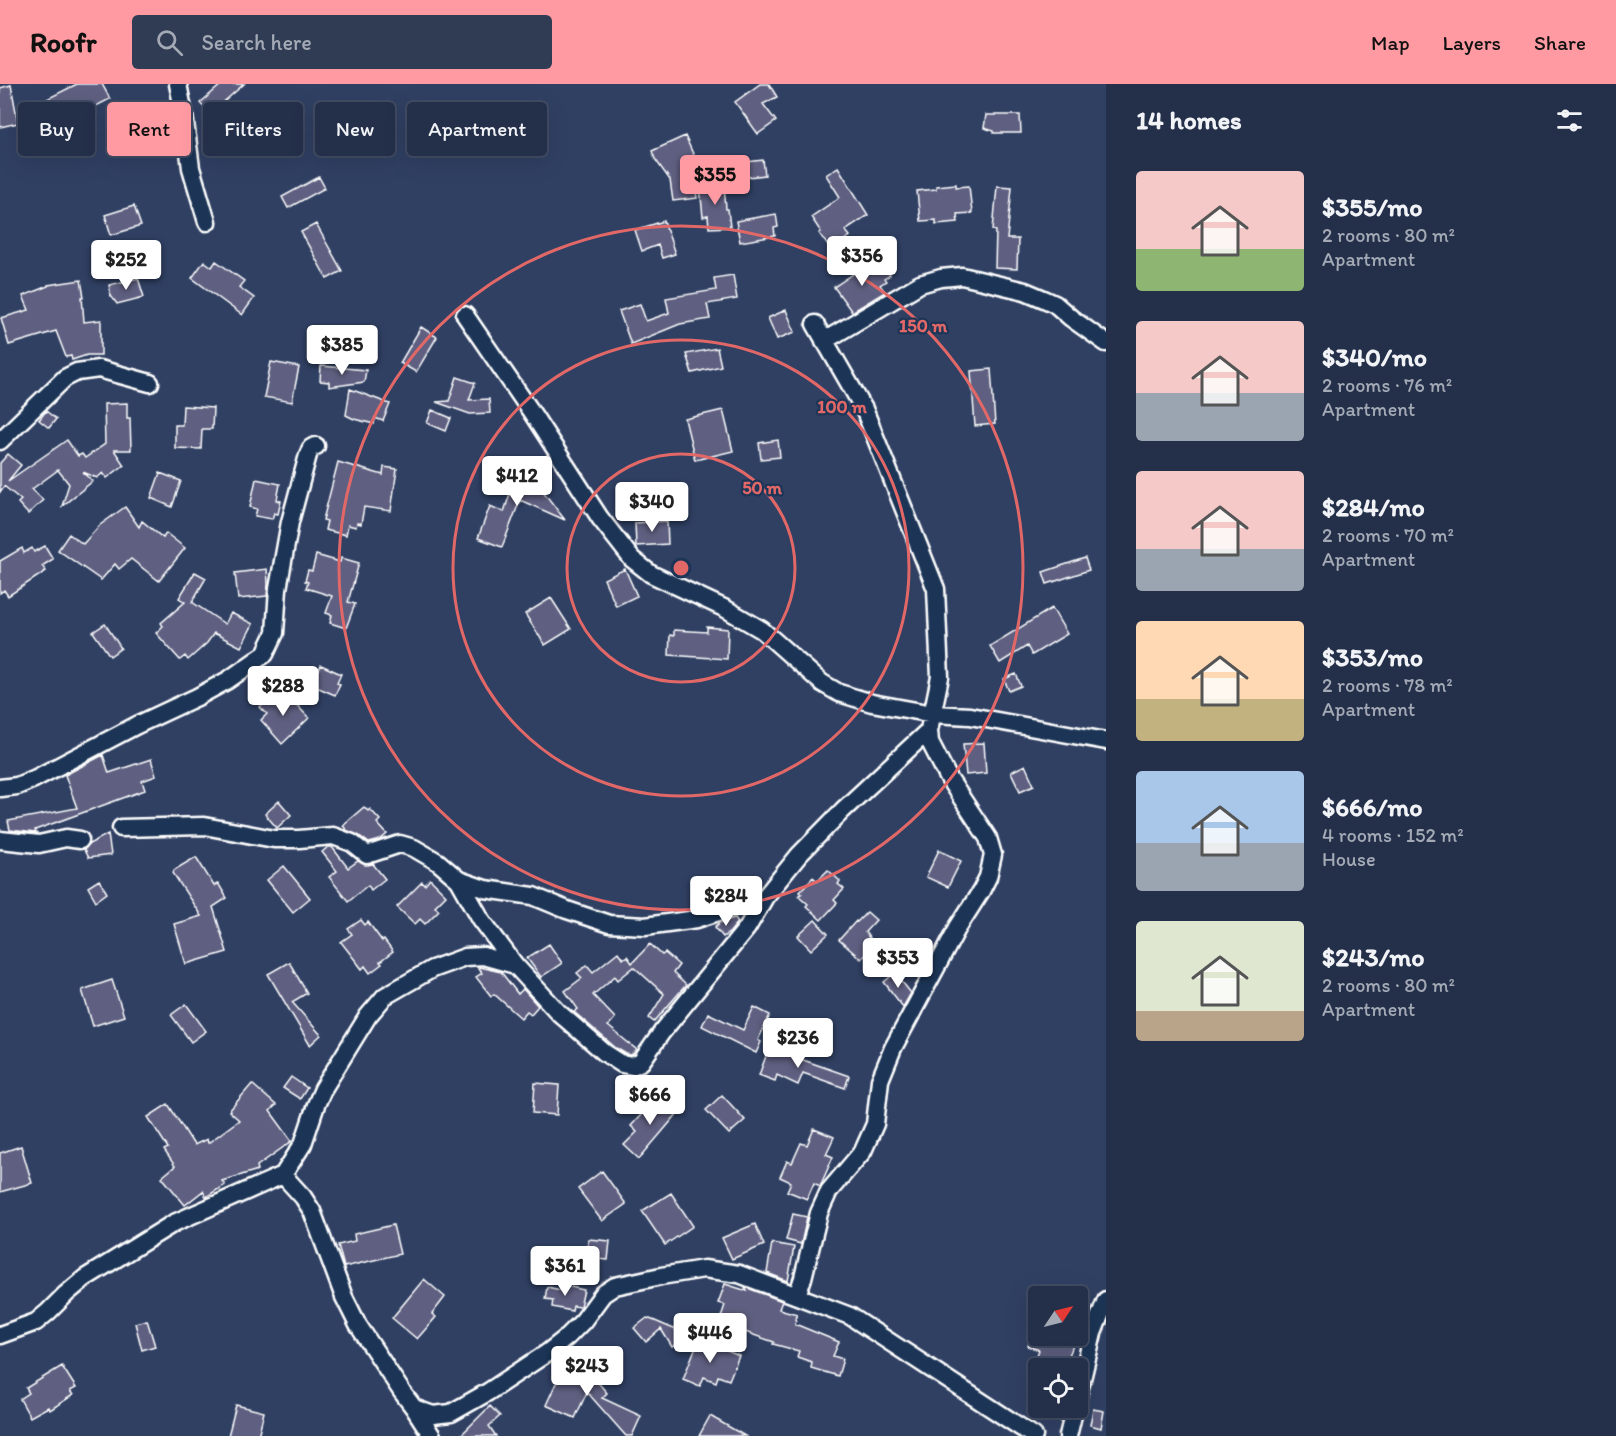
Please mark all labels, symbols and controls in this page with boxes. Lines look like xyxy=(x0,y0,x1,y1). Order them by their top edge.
search box xyxy=(132,15,552,69)
text: Roofr xyxy=(30,25,96,59)
icon: search xyxy=(153,26,186,59)
text: Search here xyxy=(201,29,312,56)
text: Map xyxy=(1371,30,1410,55)
text: Layers xyxy=(1443,30,1501,55)
text: Share xyxy=(1534,30,1586,55)
chip: Buy xyxy=(18,102,95,156)
chip: Rent xyxy=(107,102,191,156)
chip: Filters xyxy=(203,102,303,156)
chip: New xyxy=(315,102,395,156)
chip: Apartment xyxy=(407,102,547,156)
text: 14 homes xyxy=(1136,104,1242,136)
icon: filters xyxy=(1553,104,1586,137)
pin: $355 xyxy=(679,155,751,206)
text: $355 xyxy=(694,162,736,186)
text: $355/mo xyxy=(1322,191,1423,223)
icon: home xyxy=(1184,195,1256,267)
text: 2 rooms · 80 m² xyxy=(1322,223,1455,247)
pin: $356 xyxy=(826,236,898,287)
pin: $252 xyxy=(90,240,162,291)
text: $356 xyxy=(841,243,883,267)
text: $252 xyxy=(105,247,147,271)
text: Apartment xyxy=(1322,247,1415,271)
text: 150 m xyxy=(899,315,948,337)
pin: $385 xyxy=(306,325,378,376)
text: $385 xyxy=(321,332,363,356)
text: $340/mo xyxy=(1322,341,1427,373)
icon: home xyxy=(1184,345,1256,417)
text: 2 rooms · 76 m² xyxy=(1322,373,1452,397)
text: 100 m xyxy=(817,396,868,418)
text: Apartment xyxy=(1322,397,1415,421)
pin: $412 xyxy=(481,456,553,507)
text: $412 xyxy=(496,463,538,487)
text: 50 m xyxy=(742,477,783,499)
pin: $340 xyxy=(616,482,688,533)
text: $340 xyxy=(629,489,675,513)
text: $284/mo xyxy=(1322,491,1425,523)
icon: home xyxy=(1184,495,1256,567)
text: 2 rooms · 70 m² xyxy=(1322,523,1454,547)
text: Apartment xyxy=(1322,547,1415,571)
centre of rings xyxy=(671,558,691,578)
text: $353/mo xyxy=(1322,641,1423,673)
icon: home xyxy=(1184,645,1256,717)
pin: $288 xyxy=(247,666,319,717)
text: $288 xyxy=(262,673,304,697)
text: 2 rooms · 78 m² xyxy=(1322,673,1453,697)
text: Apartment xyxy=(1322,697,1415,721)
text: $666/mo xyxy=(1322,791,1422,823)
icon: home xyxy=(1184,795,1256,867)
text: 4 rooms · 152 m² xyxy=(1322,823,1464,847)
text: House xyxy=(1322,847,1376,871)
pin: $284 xyxy=(690,876,762,927)
text: $284 xyxy=(704,883,748,907)
pin: $353 xyxy=(862,938,934,989)
text: $243/mo xyxy=(1322,941,1425,973)
text: $353 xyxy=(877,945,919,969)
icon: home xyxy=(1184,945,1256,1017)
text: 2 rooms · 80 m² xyxy=(1322,973,1455,997)
text: Apartment xyxy=(1322,997,1415,1021)
pin: $236 xyxy=(762,1018,834,1069)
text: $236 xyxy=(777,1025,819,1049)
pin: $666 xyxy=(614,1075,686,1126)
text: $666 xyxy=(629,1082,671,1106)
pin: $361 xyxy=(529,1246,601,1297)
text: $361 xyxy=(545,1253,585,1277)
north arrow xyxy=(1028,1286,1088,1346)
map controls xyxy=(1028,1286,1088,1418)
pin: $446 xyxy=(674,1313,746,1364)
text: $446 xyxy=(688,1320,732,1344)
pin: $243 xyxy=(551,1346,623,1397)
text: $243 xyxy=(565,1353,609,1377)
button: locate xyxy=(1028,1358,1088,1418)

